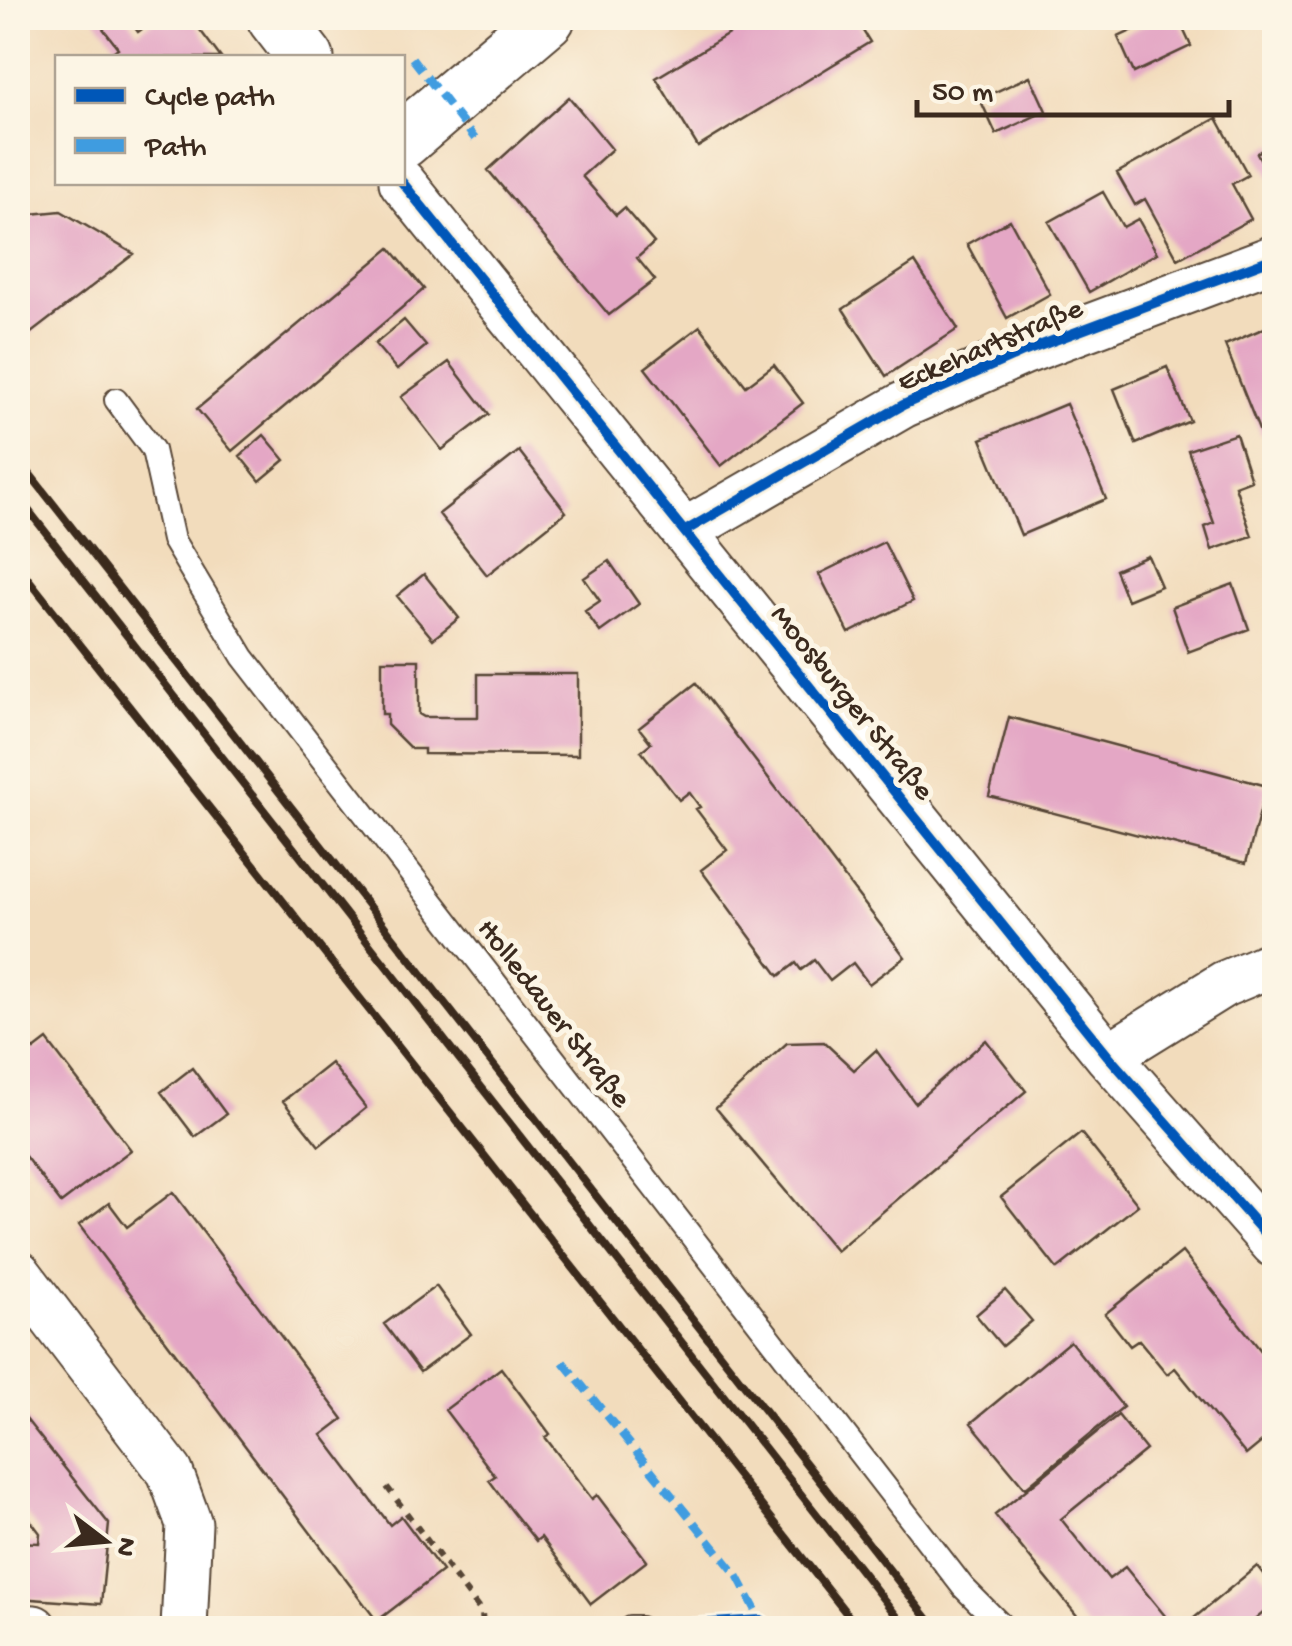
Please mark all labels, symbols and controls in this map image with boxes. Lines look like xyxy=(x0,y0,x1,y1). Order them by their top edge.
legend xyxy=(55,55,405,185)
scale bar xyxy=(917,55,1230,117)
text: 50 m xyxy=(932,77,993,112)
text: Cycle path xyxy=(145,82,275,117)
text: Path xyxy=(144,132,207,167)
street label: Eckehartstraße xyxy=(893,292,1089,402)
street label: Moosburger Straße xyxy=(761,599,940,809)
street label: Holledauer Straße xyxy=(468,913,637,1117)
north arrow xyxy=(55,1491,155,1591)
text: N xyxy=(106,1533,143,1560)

